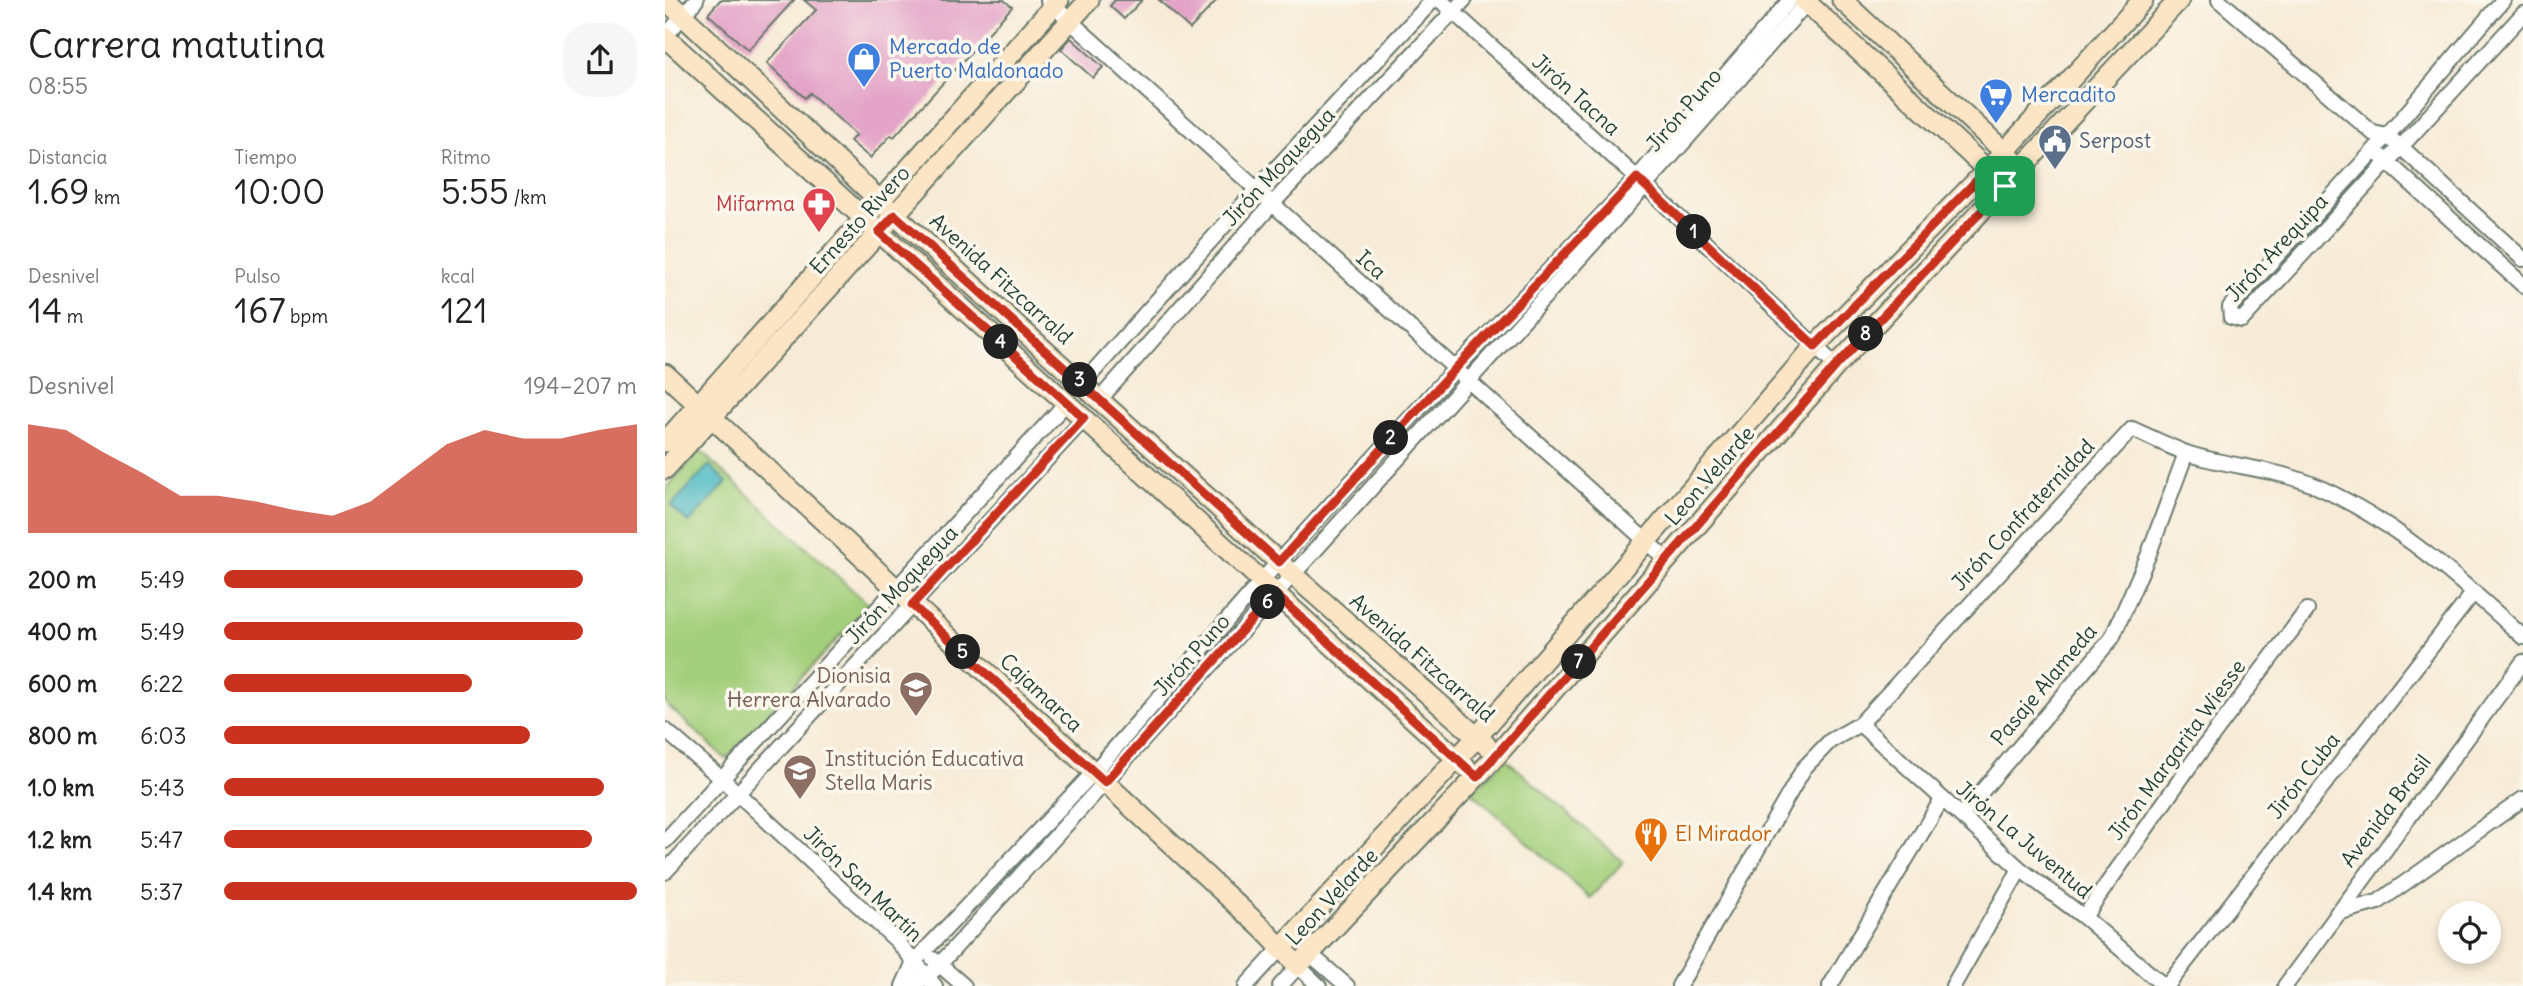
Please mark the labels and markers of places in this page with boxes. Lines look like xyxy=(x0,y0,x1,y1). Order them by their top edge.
place label: Mercado de Puerto Maldonado xyxy=(889,33,1064,84)
shop icon: Mercado de Puerto Maldonado xyxy=(845,40,883,89)
supermarket icon: Mercadito xyxy=(1977,76,2015,125)
place label: Mercadito xyxy=(2021,81,2116,108)
public building icon: Serpost xyxy=(2036,122,2074,171)
place label: Serpost xyxy=(2079,127,2151,154)
pin xyxy=(1975,156,2035,216)
pharmacy icon: Mifarma xyxy=(800,185,838,234)
place label: Mifarma xyxy=(716,190,795,217)
pin: 1 xyxy=(1677,215,1711,250)
pin: 8 xyxy=(1849,316,1883,352)
pin: 4 xyxy=(983,324,1019,360)
pin: 3 xyxy=(1063,362,1097,398)
pin: 2 xyxy=(1373,420,1409,456)
pin: 6 xyxy=(1251,584,1285,620)
pin: 5 xyxy=(945,634,981,670)
pin: 7 xyxy=(1562,644,1597,680)
place label: Dionisia Herrera Alvarado xyxy=(727,662,891,713)
school or university icon: Dionisia Herrera Alvarado xyxy=(897,669,935,718)
place label: Institución Educativa Stella Maris xyxy=(825,745,1024,796)
school or university icon: Institución Educativa Stella Maris xyxy=(781,752,819,801)
restaurant icon: El Mirador xyxy=(1632,815,1670,864)
place label: El Mirador xyxy=(1675,820,1772,847)

